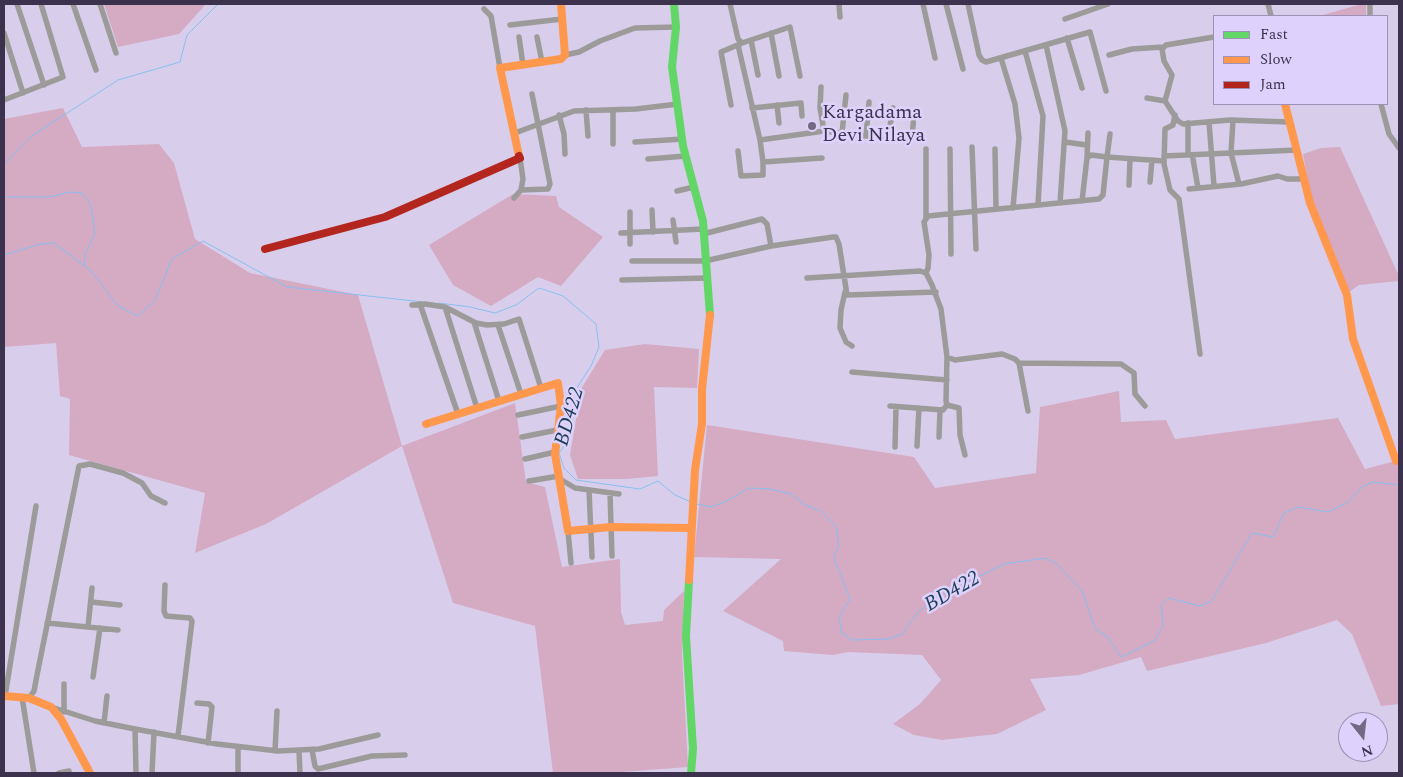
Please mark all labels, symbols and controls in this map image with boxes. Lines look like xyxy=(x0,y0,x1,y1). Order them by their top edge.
legend xyxy=(1213,15,1388,105)
text: Fast xyxy=(1260,23,1288,46)
text: Slow xyxy=(1260,48,1292,71)
text: Jam xyxy=(1260,73,1286,96)
place label: Kargadama Devi Nilaya xyxy=(822,102,925,149)
marker: Kargadama Devi Nilaya xyxy=(806,120,818,132)
water label: BD422 xyxy=(551,385,591,449)
water label: BD422 xyxy=(921,567,985,619)
north arrow xyxy=(1338,712,1388,762)
text: N xyxy=(1359,739,1375,763)

